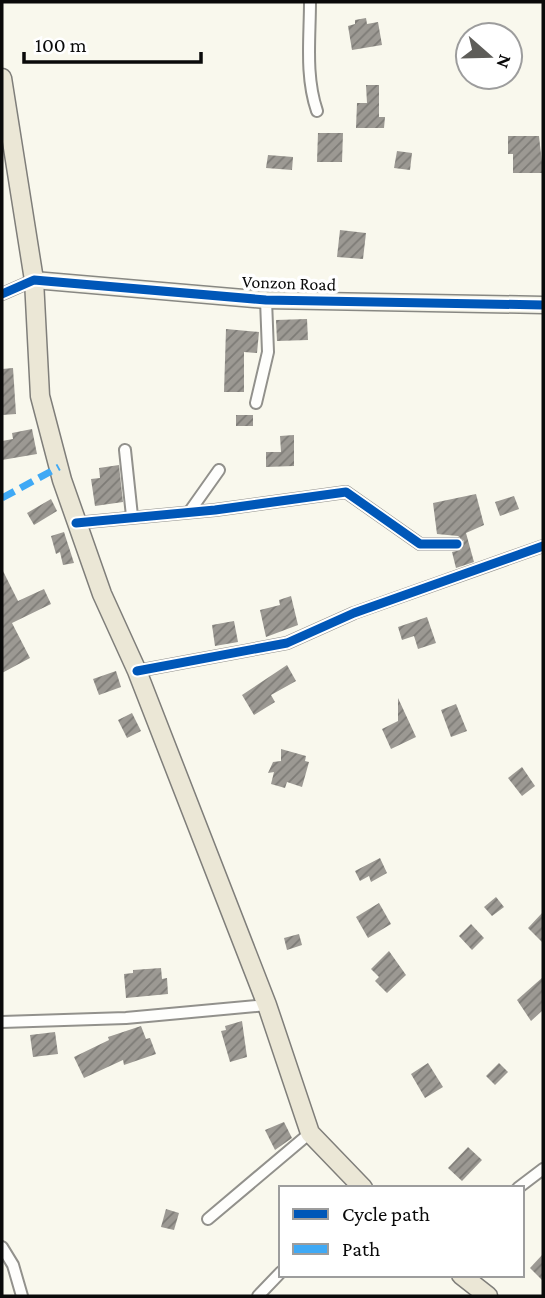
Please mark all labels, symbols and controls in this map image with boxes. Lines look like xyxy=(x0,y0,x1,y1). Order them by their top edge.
scale bar xyxy=(24,21,201,65)
north arrow xyxy=(454,21,524,91)
text: 100 m xyxy=(35,33,87,57)
text: N xyxy=(492,52,517,71)
street label: Vonzon Road xyxy=(242,271,337,295)
legend xyxy=(279,1186,524,1277)
text: Cycle path xyxy=(342,1202,430,1226)
text: Path xyxy=(342,1237,380,1261)

